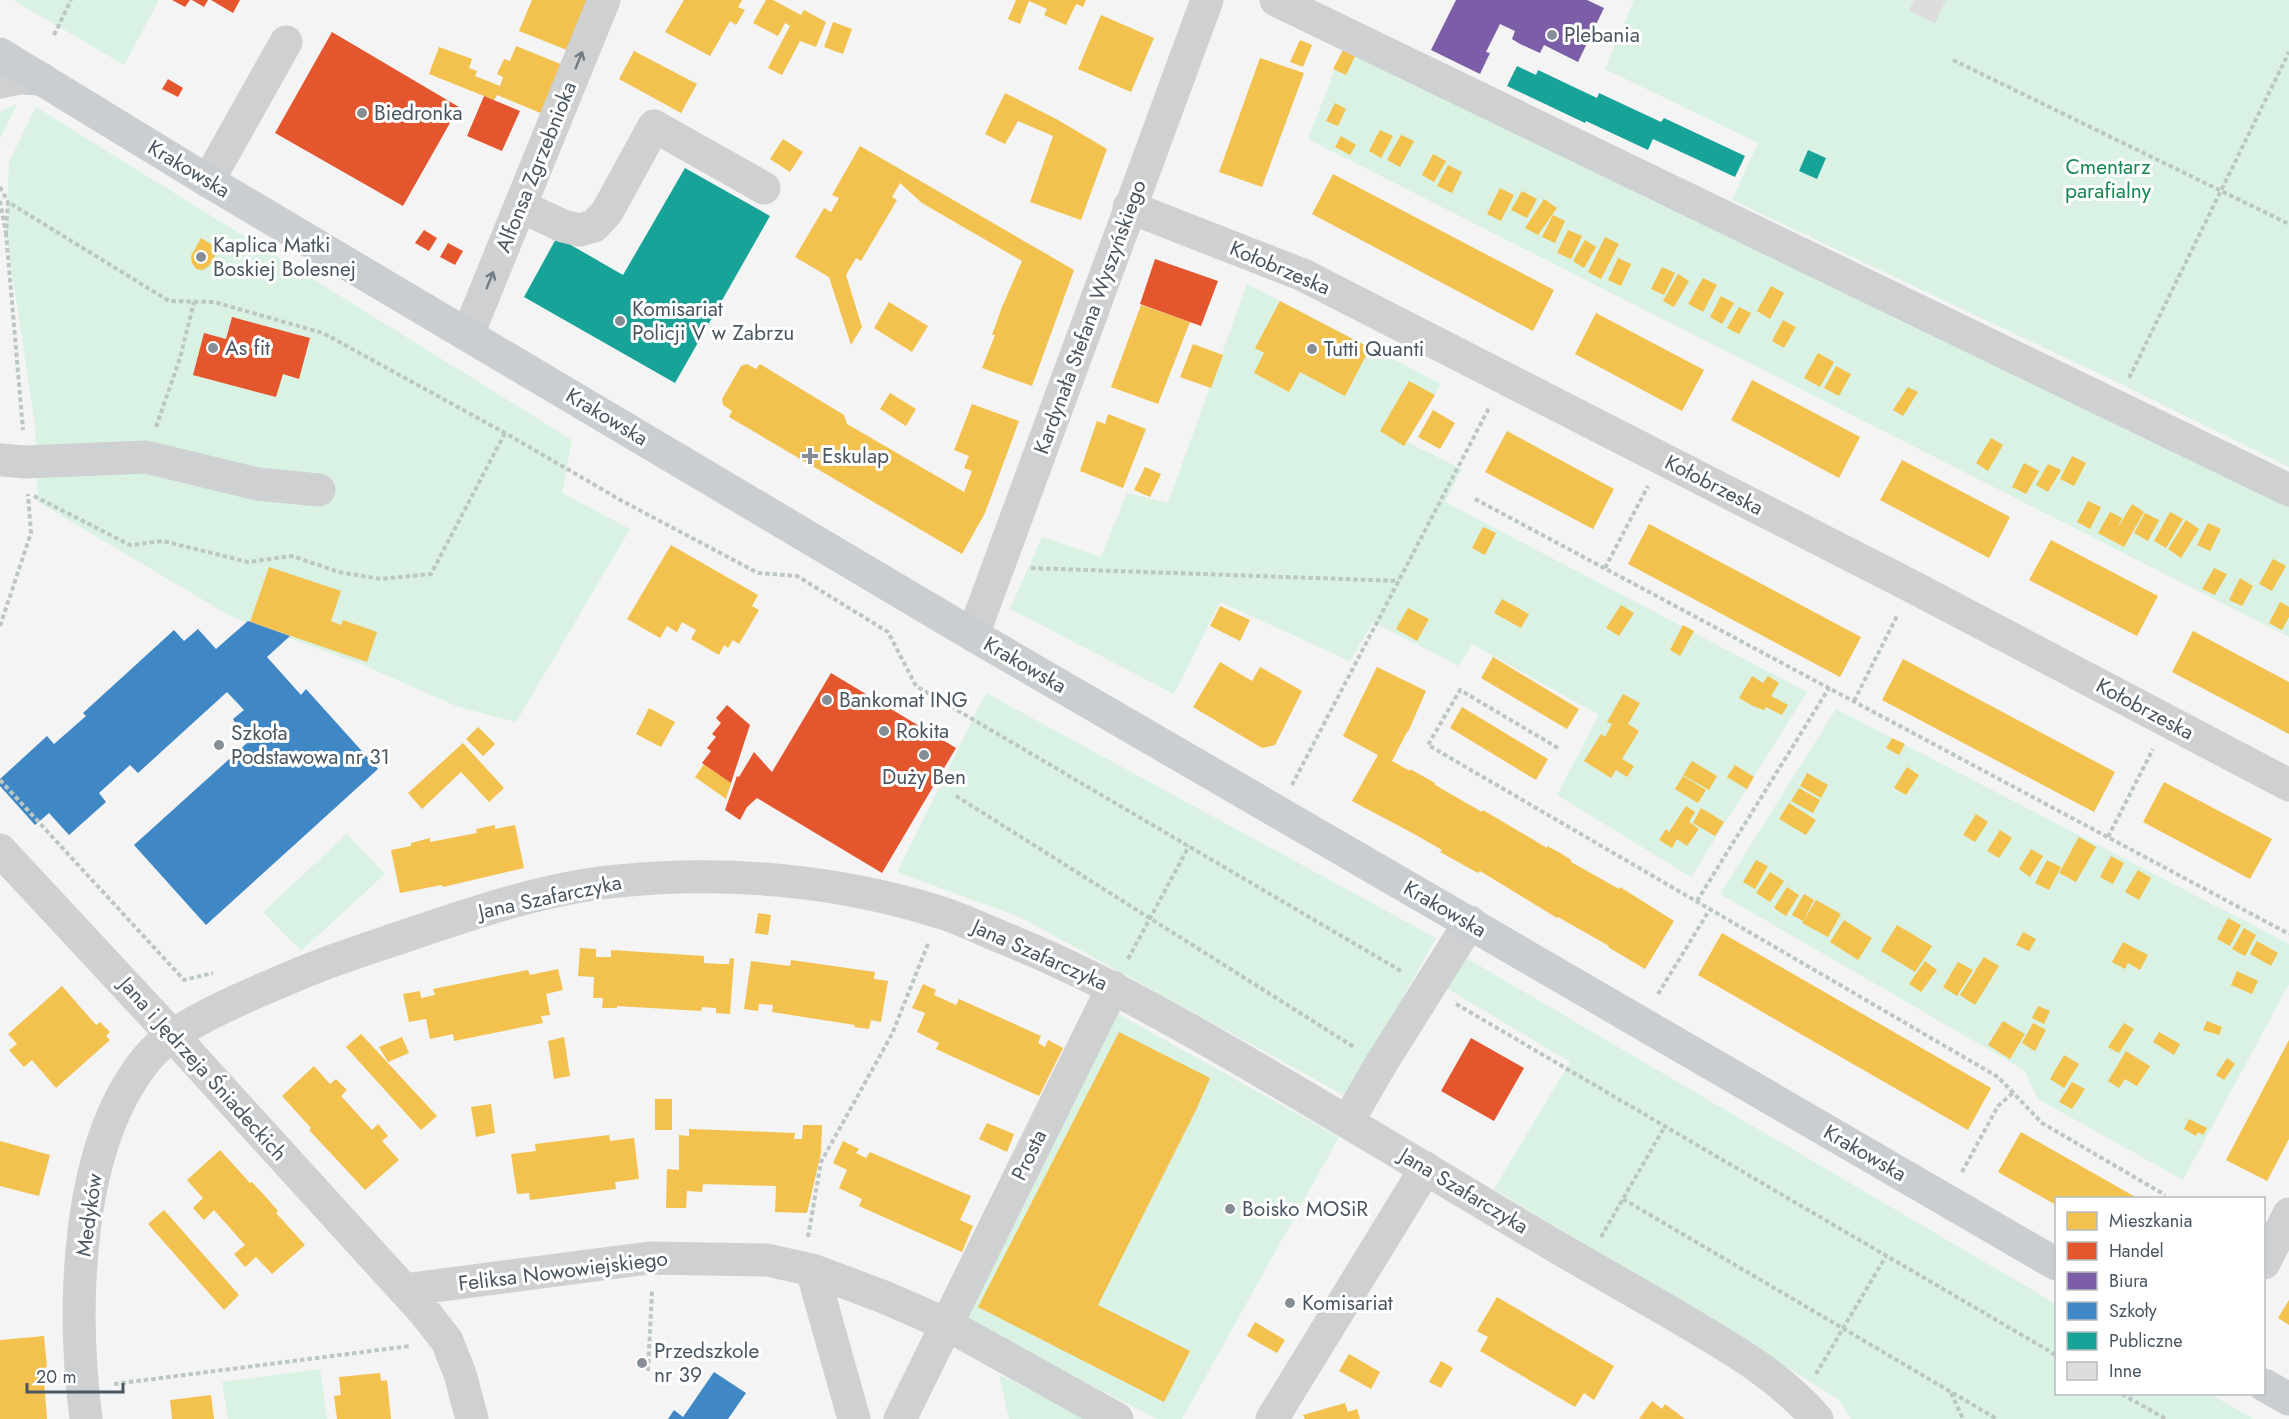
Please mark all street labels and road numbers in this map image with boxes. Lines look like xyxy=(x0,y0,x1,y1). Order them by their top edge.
street label: Alfonsa Zgrzebnioka xyxy=(488,77,584,257)
street label: Krakowska xyxy=(142,133,236,205)
street label: Kardynała Stefana Wyszyńskiego xyxy=(1026,176,1154,458)
street label: Kołobrzeska xyxy=(1225,233,1335,303)
street label: Krakowska xyxy=(560,381,654,453)
street label: Kołobrzeska xyxy=(1660,447,1768,523)
street label: Krakowska xyxy=(978,629,1072,701)
street label: Kołobrzeska xyxy=(2091,671,2199,747)
street label: Jana Szafarczyka xyxy=(473,867,624,927)
street label: Krakowska xyxy=(1398,873,1492,945)
street label: Jana Szafarczyka xyxy=(965,910,1113,998)
street label: Jana i Jędrzeja Śniadeckich xyxy=(110,968,294,1168)
street label: Krakowska xyxy=(1818,1117,1912,1189)
street label: Prosta xyxy=(1004,1125,1054,1185)
street label: Jana Szafarczyka xyxy=(1391,1139,1534,1241)
street label: Medyków xyxy=(68,1171,110,1258)
street label: Feliksa Nowowiejskiego xyxy=(457,1243,669,1299)

